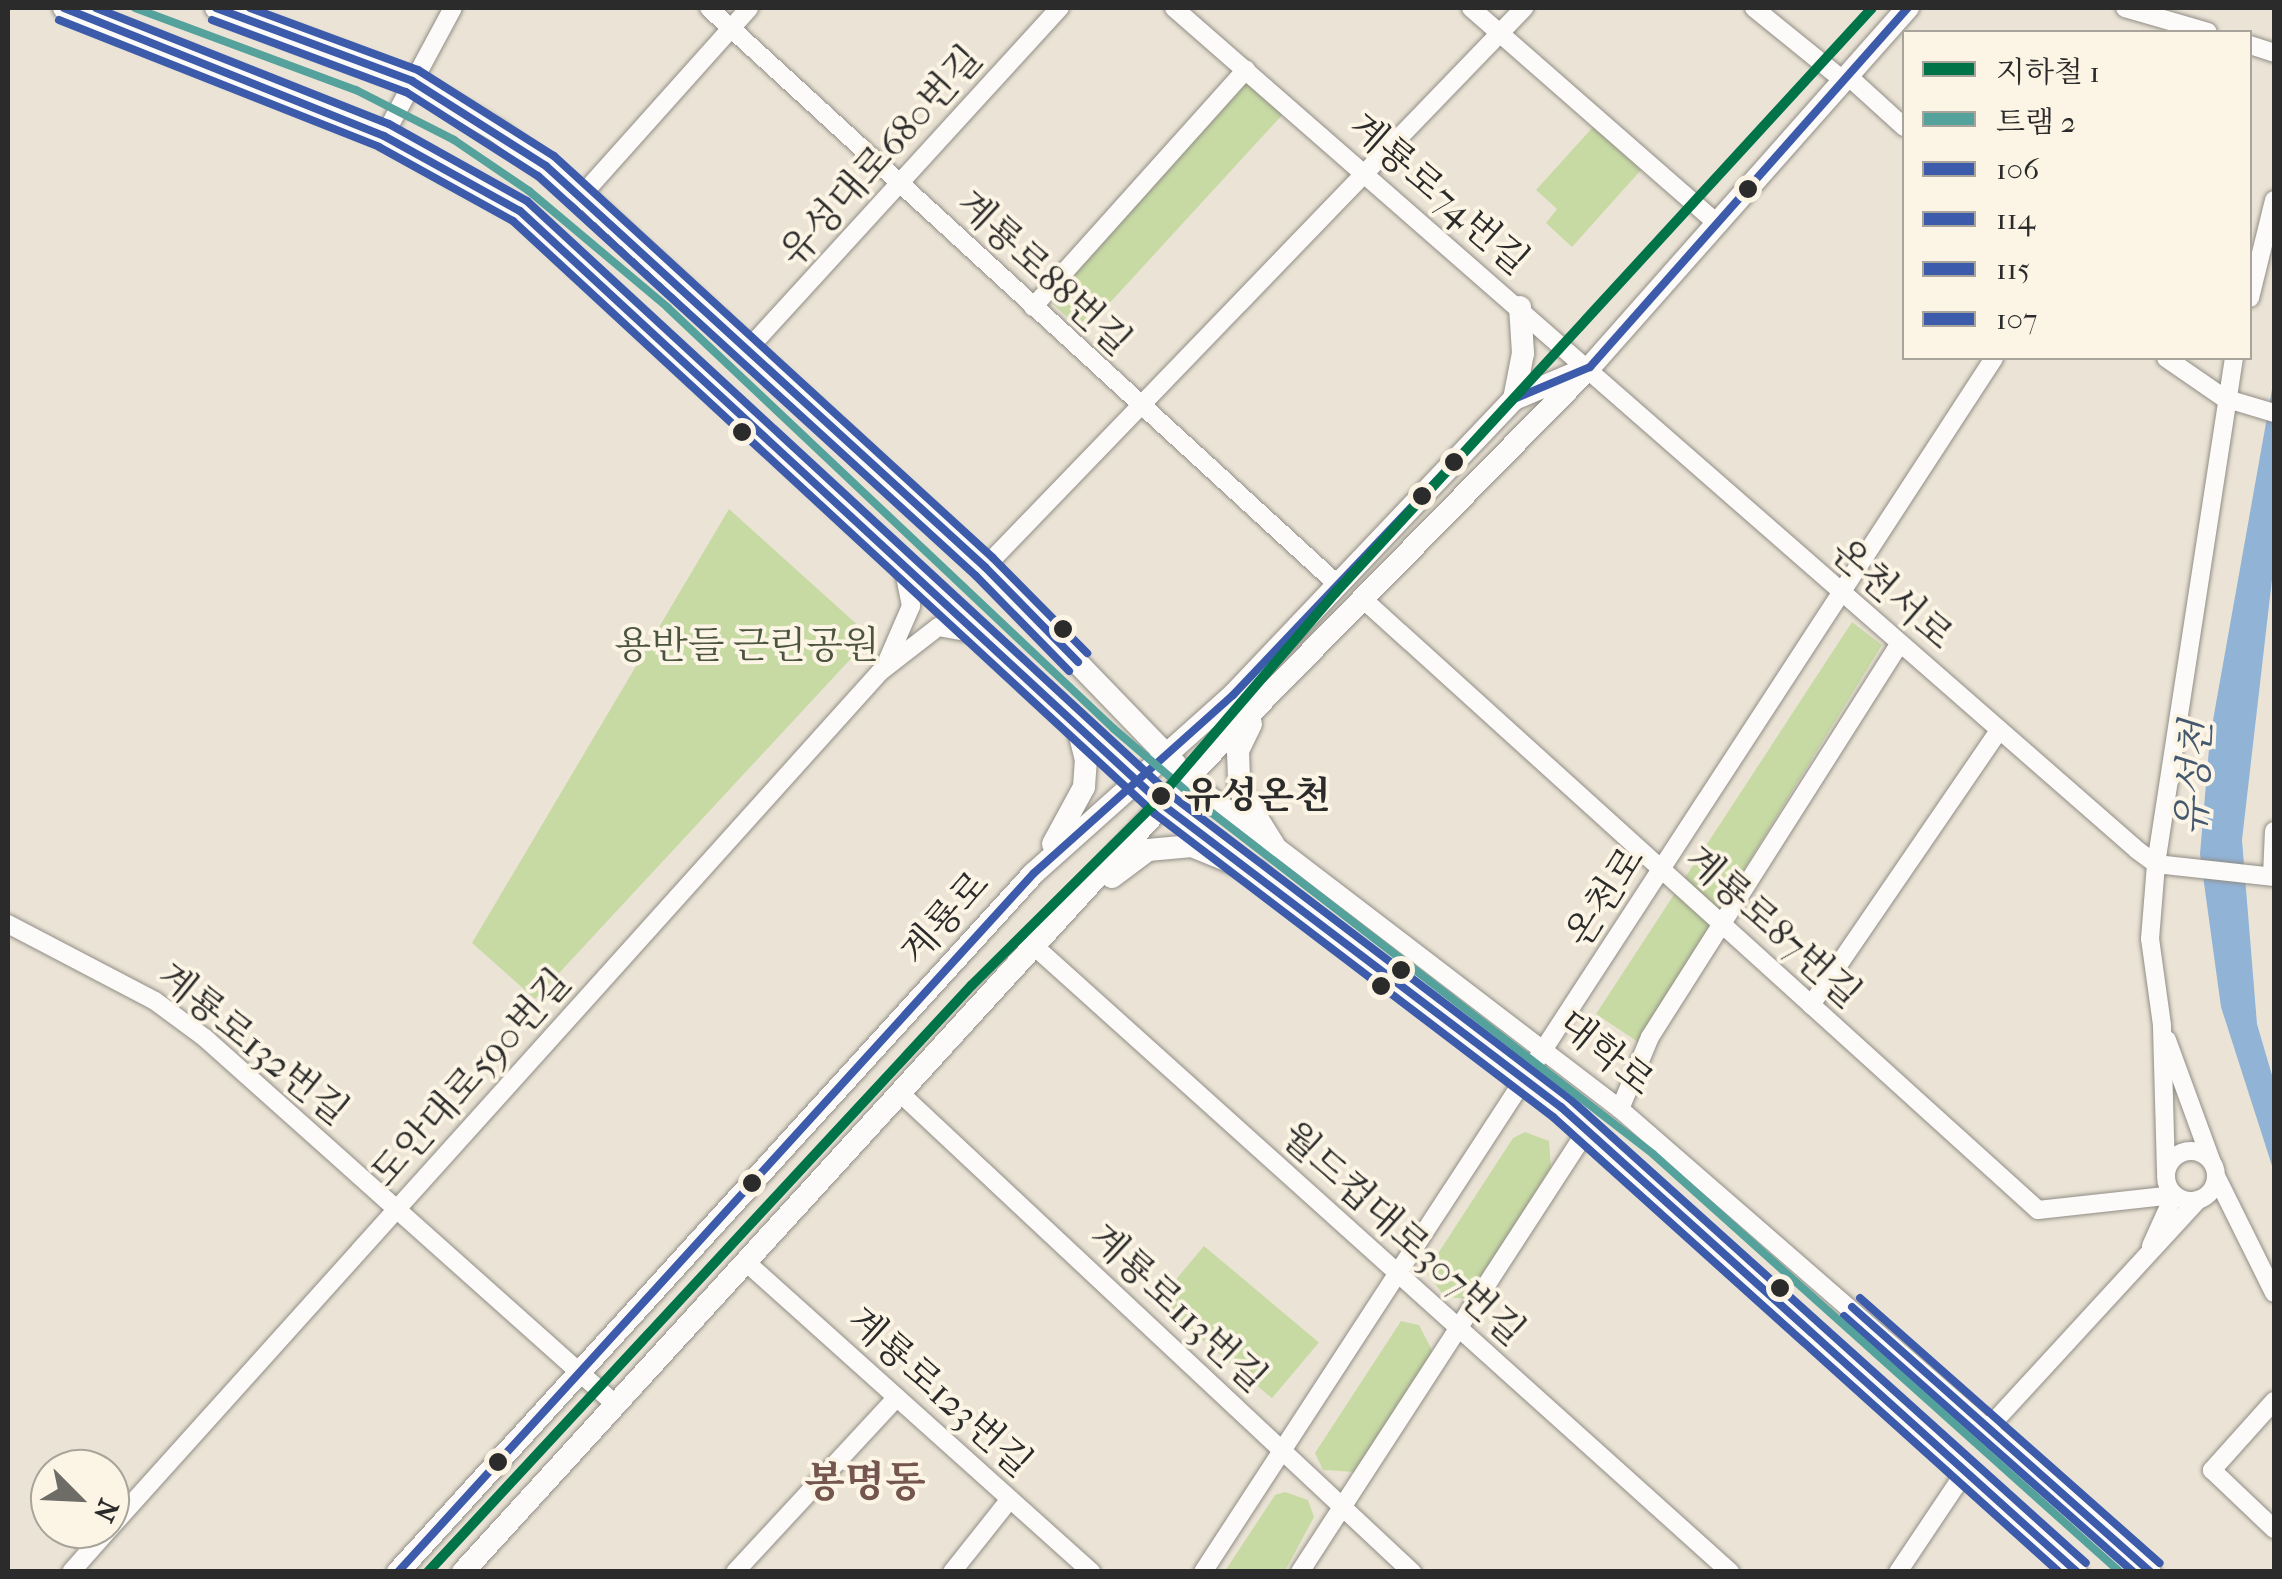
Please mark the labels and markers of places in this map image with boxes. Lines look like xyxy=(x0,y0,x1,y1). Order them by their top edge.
unlabelled marker xyxy=(1738,179,1758,199)
unlabelled marker xyxy=(732,422,752,442)
unlabelled marker xyxy=(1444,452,1464,472)
unlabelled marker xyxy=(1412,486,1432,506)
unlabelled marker xyxy=(1053,619,1073,639)
place label: 유성온천 xyxy=(1184,773,1331,819)
marker: 유성온천 xyxy=(1148,783,1174,809)
unlabelled marker xyxy=(1391,960,1411,980)
unlabelled marker xyxy=(1371,976,1391,996)
unlabelled marker xyxy=(742,1173,762,1193)
unlabelled marker xyxy=(1770,1278,1790,1298)
unlabelled marker xyxy=(488,1452,508,1472)

